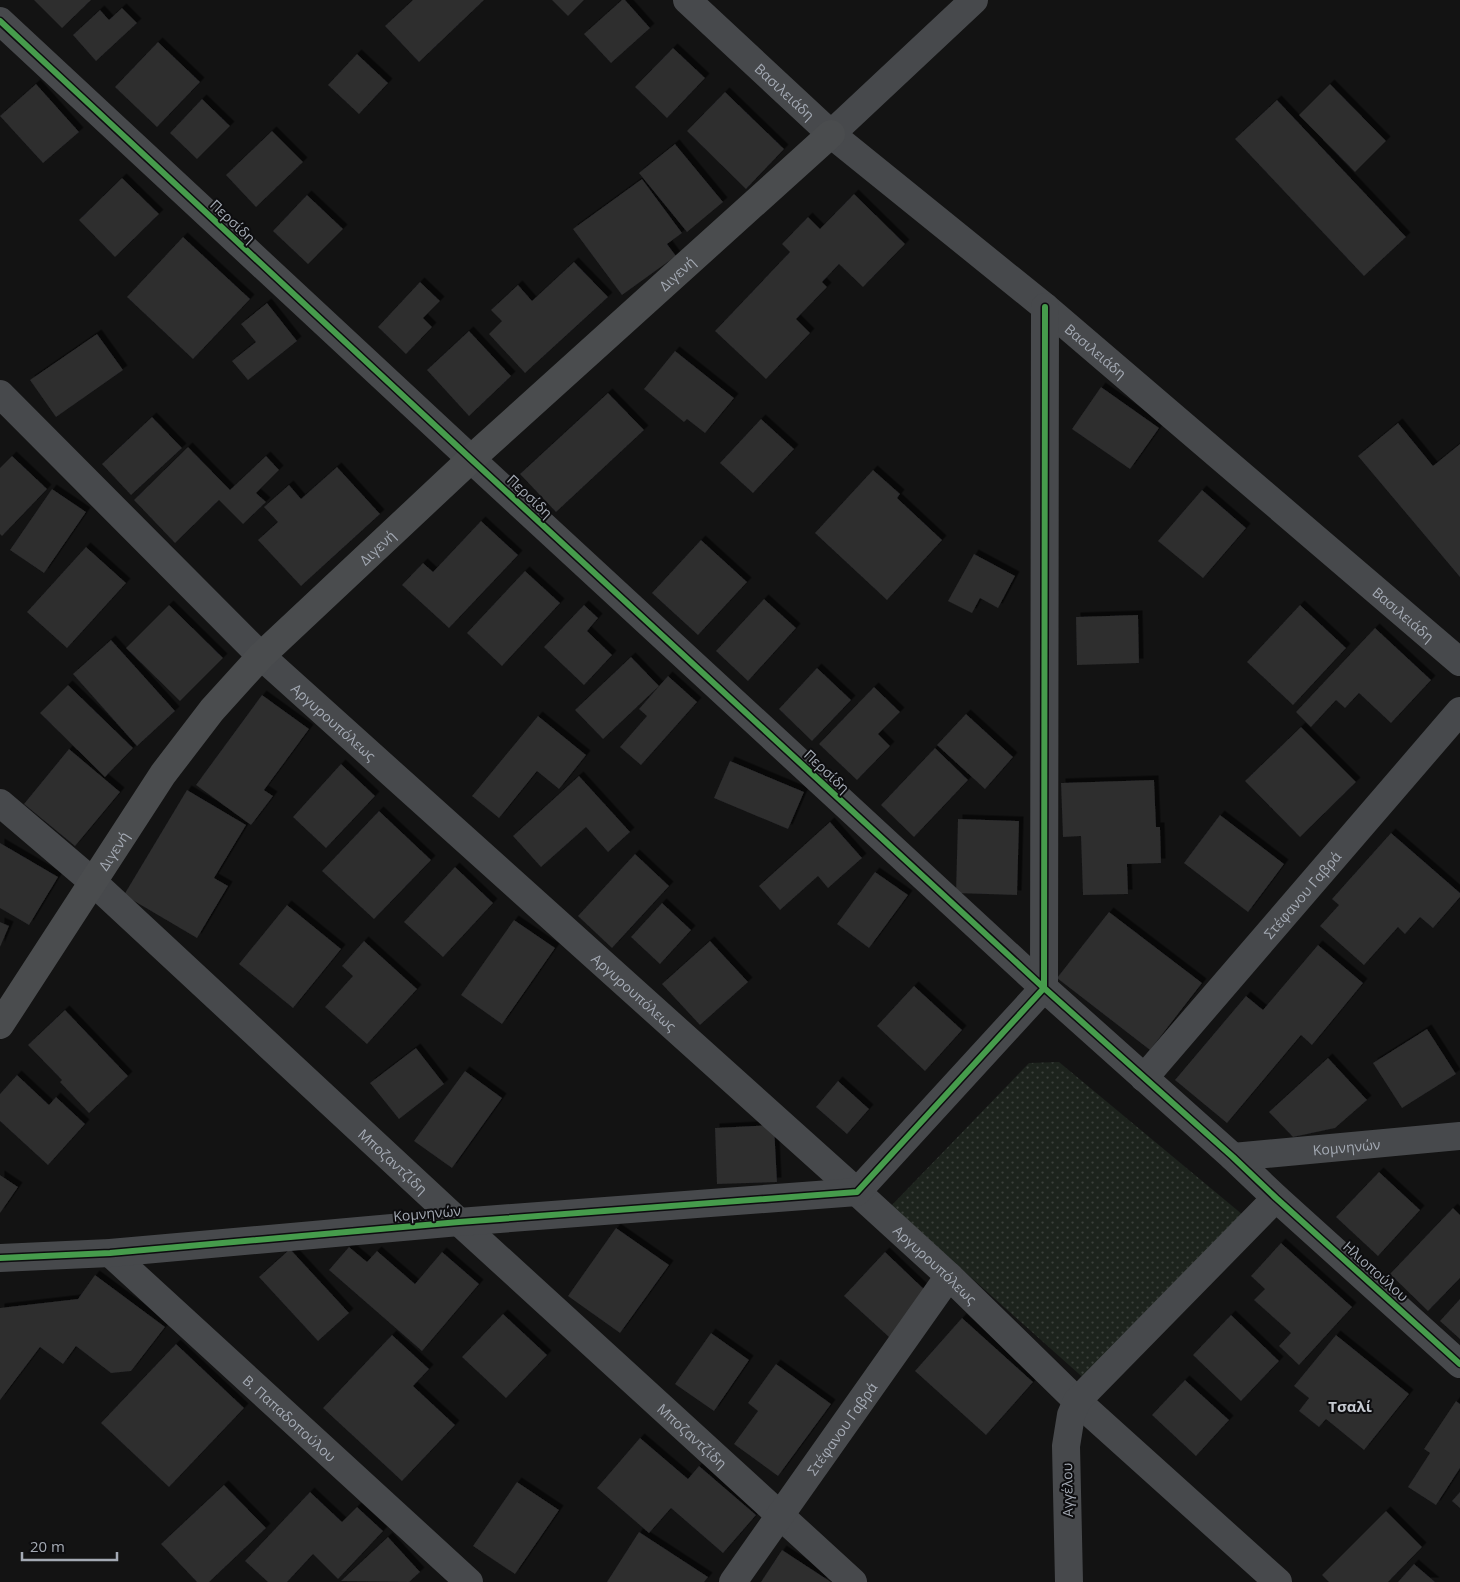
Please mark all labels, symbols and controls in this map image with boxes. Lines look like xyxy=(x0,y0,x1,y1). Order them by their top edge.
street label: Βασιλειάδη xyxy=(751,59,819,124)
street label: Περσίδη xyxy=(206,195,260,247)
street label: Διγενή xyxy=(655,252,699,295)
street label: Βασιλειάδη xyxy=(1061,319,1131,382)
street label: Περσίδη xyxy=(503,470,557,522)
street label: Διγενή xyxy=(355,525,399,569)
street label: Βασιλειάδη xyxy=(1369,582,1439,646)
street label: Αργυρουπόλεως xyxy=(288,679,381,765)
street label: Περσίδη xyxy=(800,745,854,797)
street label: Διγενή xyxy=(94,827,133,874)
street label: Στέφανου Γαβρά xyxy=(1259,847,1345,942)
street label: Αργυρουπόλεως xyxy=(588,949,681,1035)
street label: Μποζαντζίδη xyxy=(355,1124,432,1198)
street label: Κομνηνών xyxy=(1312,1134,1381,1159)
street label: Κομνηνών xyxy=(392,1201,462,1225)
street label: Αργυρουπόλεως xyxy=(890,1221,981,1308)
street label: Ηλιοπούλου xyxy=(1339,1237,1413,1305)
street label: B. Παπαδοπούλου xyxy=(239,1370,341,1465)
street label: Στέφανου Γαβρά xyxy=(802,1378,881,1479)
district label: Τσαλί xyxy=(1328,1396,1372,1416)
street label: Μποζαντζίδη xyxy=(654,1399,732,1472)
street label: Αγγέλου xyxy=(1057,1463,1077,1517)
scale bar xyxy=(22,1530,118,1562)
text: 20 m xyxy=(30,1536,65,1556)

